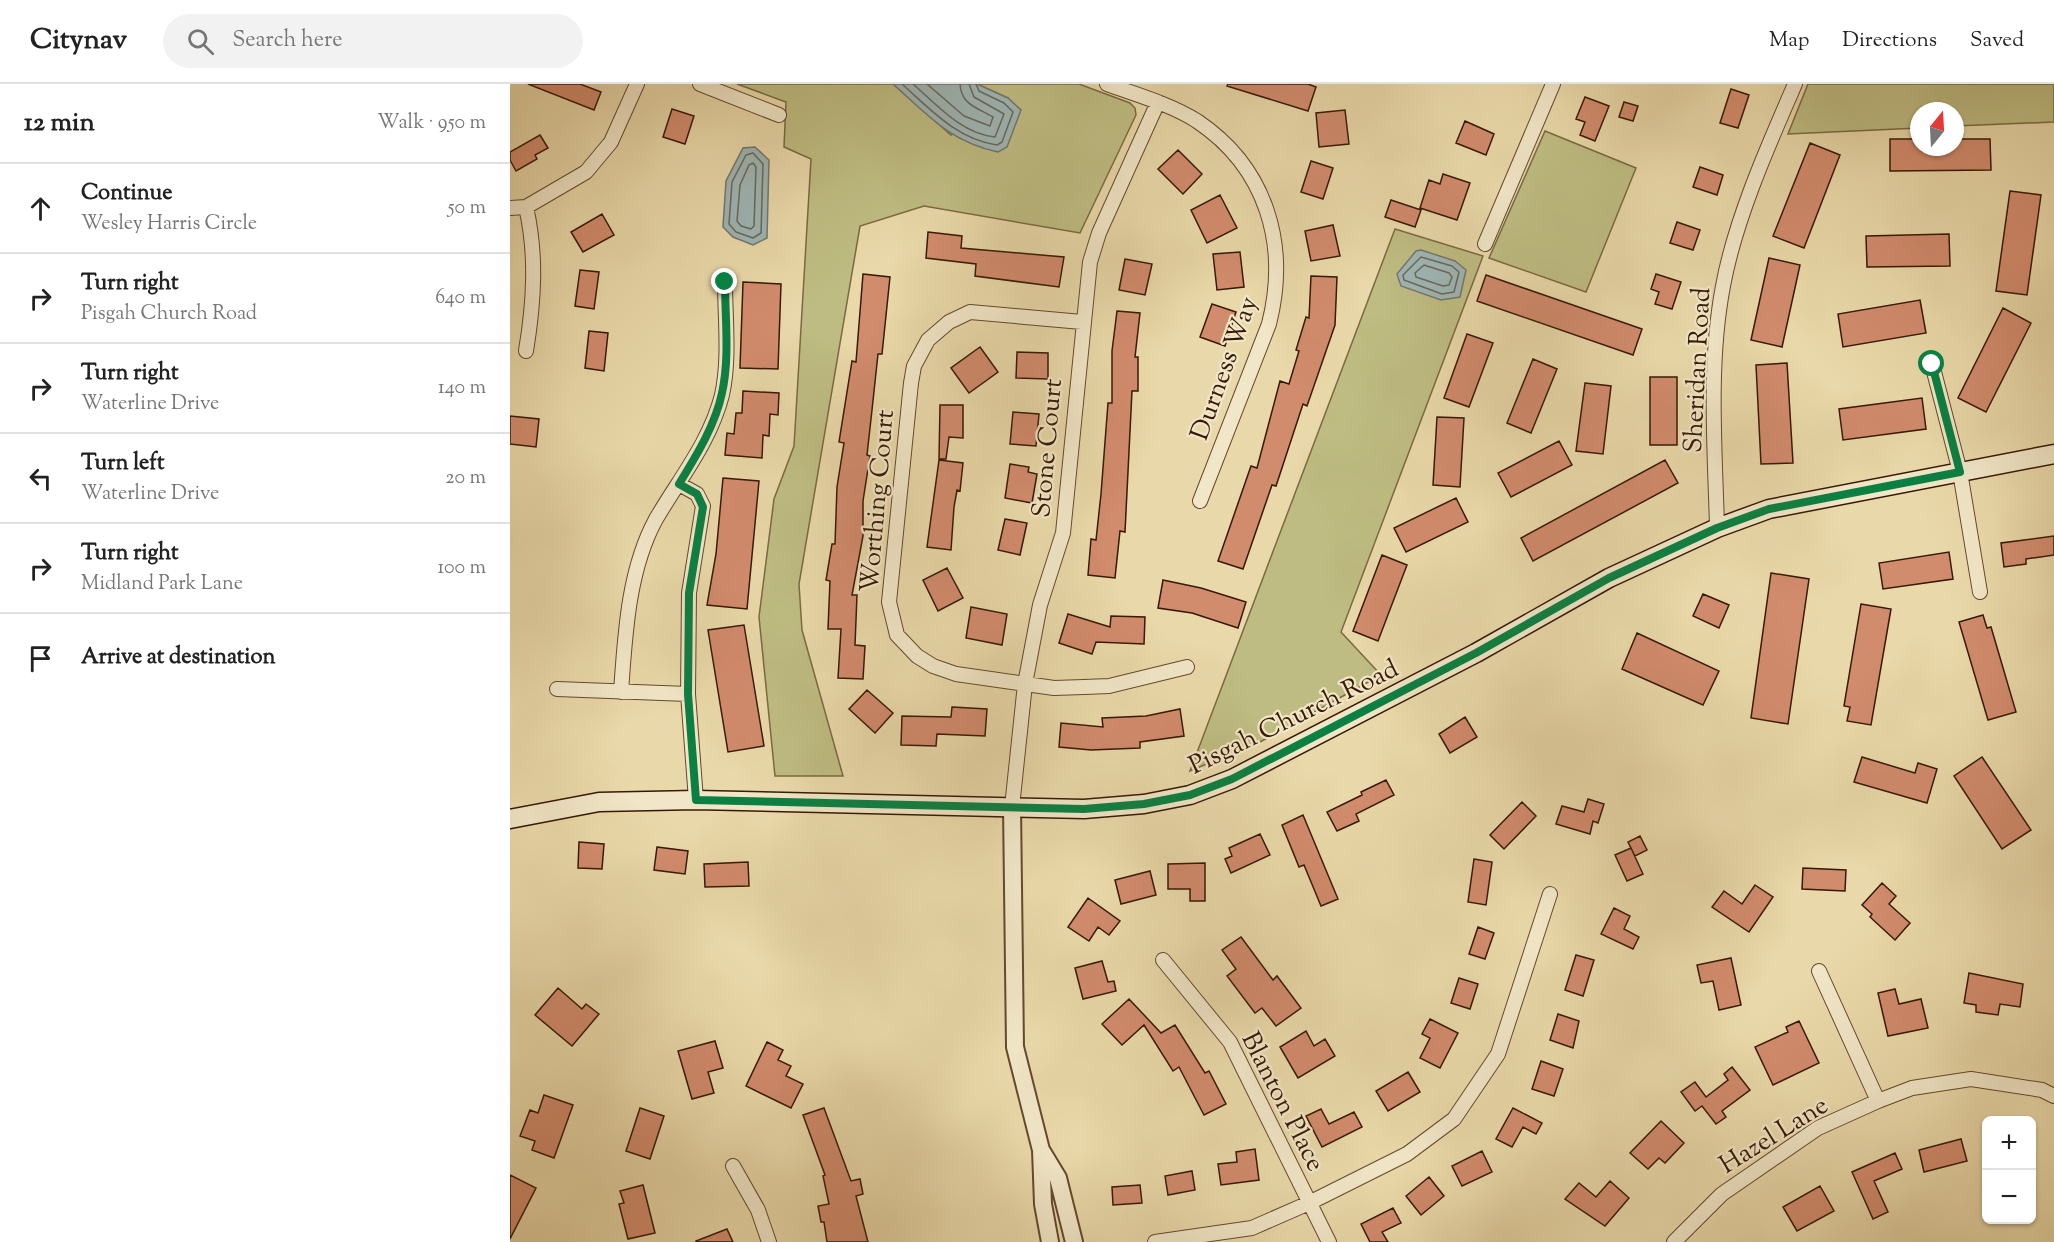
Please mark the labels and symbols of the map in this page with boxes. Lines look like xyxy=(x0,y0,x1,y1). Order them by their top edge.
north arrow xyxy=(1910,102,1964,156)
route end xyxy=(711,268,737,294)
street label: Sheridan Road xyxy=(1676,286,1721,454)
street label: Durness Way xyxy=(1182,292,1268,446)
route start xyxy=(1918,350,1944,376)
street label: Stone Court xyxy=(1024,377,1073,519)
street label: Worthing Court xyxy=(852,408,905,594)
street label: Pisgah Church Road xyxy=(1183,651,1405,785)
street label: Blanton Place xyxy=(1231,1026,1333,1178)
street label: Hazel Lane xyxy=(1713,1088,1836,1184)

